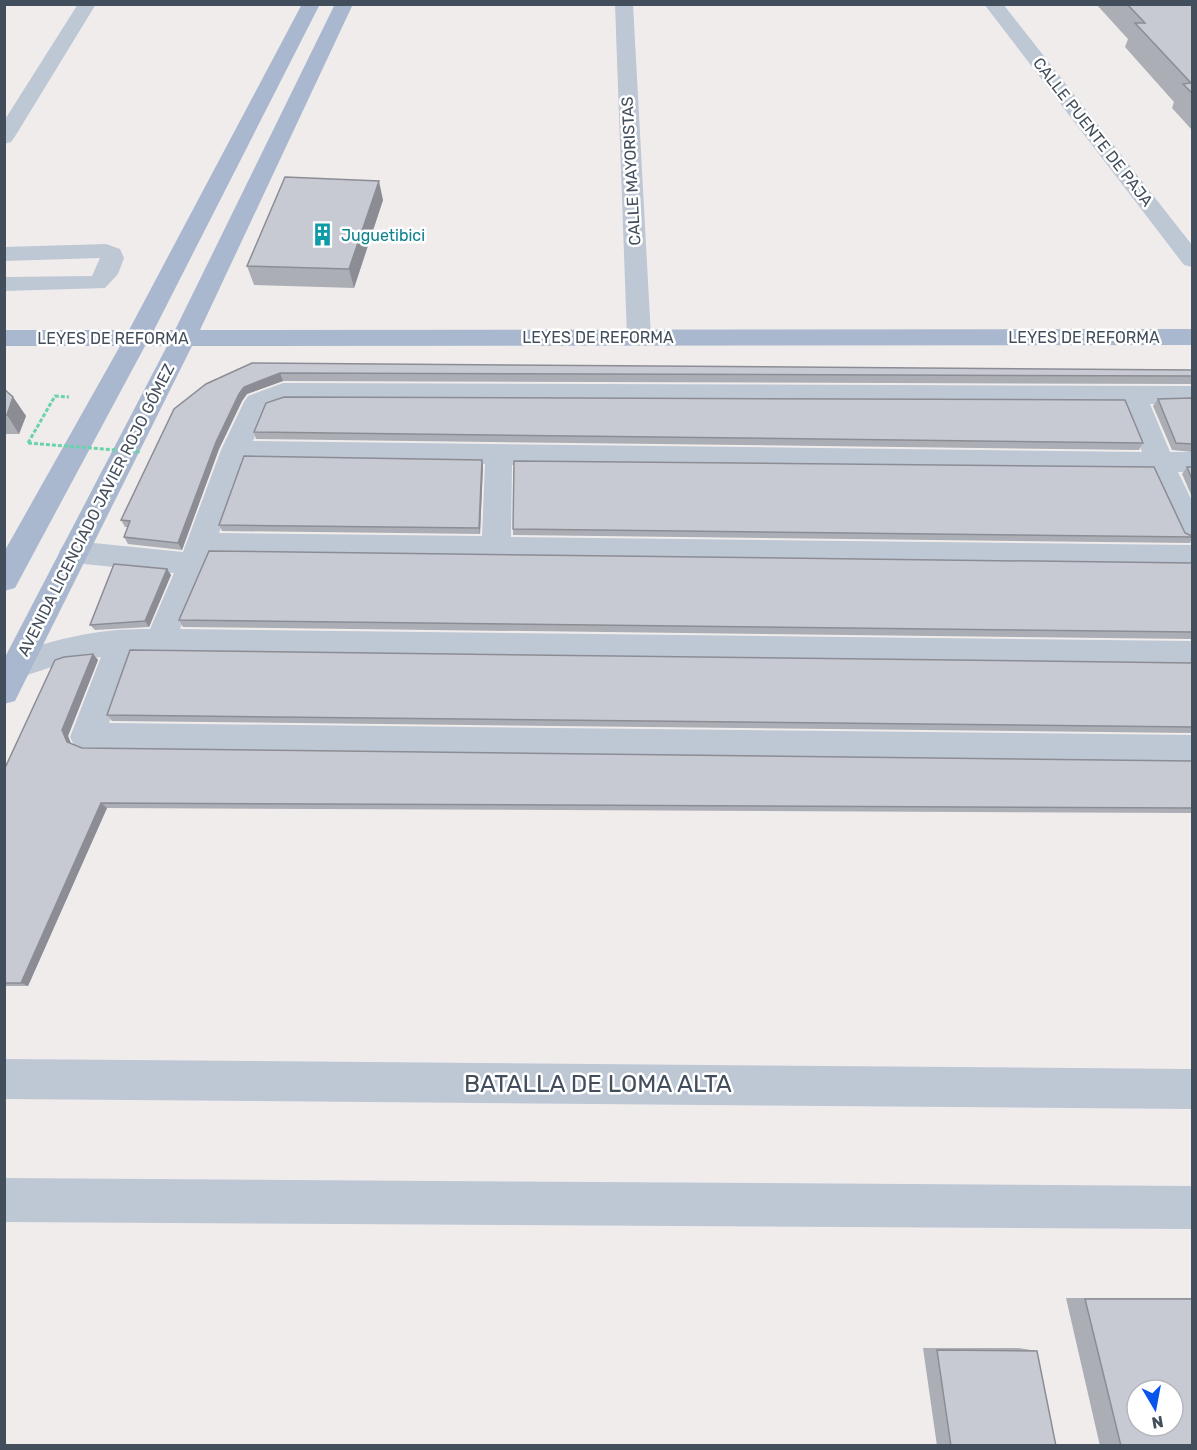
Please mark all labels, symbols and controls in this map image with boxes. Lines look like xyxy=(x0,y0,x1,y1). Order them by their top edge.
street label: CALLE PUENTE DE PAJA xyxy=(1029,54,1157,210)
street label: CALLE MAYORISTAS xyxy=(618,96,644,246)
building icon: Juguetibici xyxy=(310,222,336,248)
place label: Juguetibici xyxy=(341,226,425,245)
street label: LEYES DE REFORMA xyxy=(522,328,674,347)
street label: LEYES DE REFORMA xyxy=(1008,328,1160,347)
street label: LEYES DE REFORMA xyxy=(37,329,189,348)
street label: AVENIDA LICENCIADO JAVIER ROJO GÓMEZ xyxy=(13,360,178,659)
street label: BATALLA DE LOMA ALTA xyxy=(464,1070,732,1098)
north arrow xyxy=(1125,1378,1185,1438)
text: N xyxy=(1150,1412,1165,1433)

